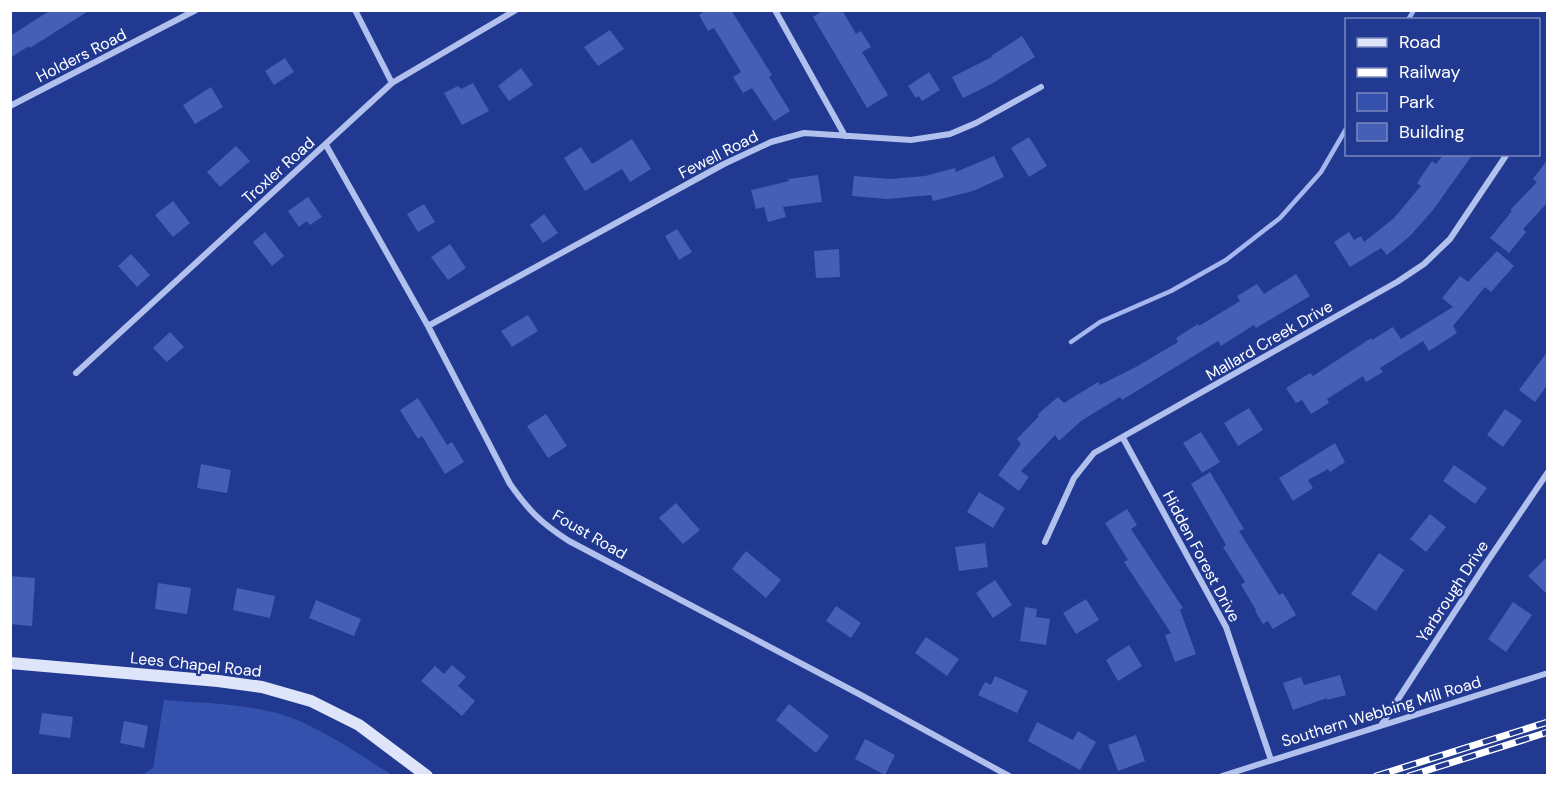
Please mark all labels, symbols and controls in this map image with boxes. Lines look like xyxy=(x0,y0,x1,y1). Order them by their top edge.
legend xyxy=(1345,18,1540,156)
street label: Holders Road xyxy=(33,24,130,87)
text: Road xyxy=(1399,30,1441,54)
text: Railway xyxy=(1399,60,1461,84)
text: Park xyxy=(1399,90,1435,114)
text: Building xyxy=(1399,120,1464,144)
street label: Fewell Road xyxy=(675,125,762,183)
street label: Troxler Road xyxy=(238,132,319,209)
street label: Mallard Creek Drive xyxy=(1202,295,1337,385)
street label: Hidden Forest Drive xyxy=(1158,487,1245,626)
street label: Foust Road xyxy=(549,505,631,564)
street label: Yarbrough Drive xyxy=(1412,536,1493,646)
street label: Lees Chapel Road xyxy=(129,647,263,682)
street label: Southern Webbing Mill Road xyxy=(1279,671,1484,752)

